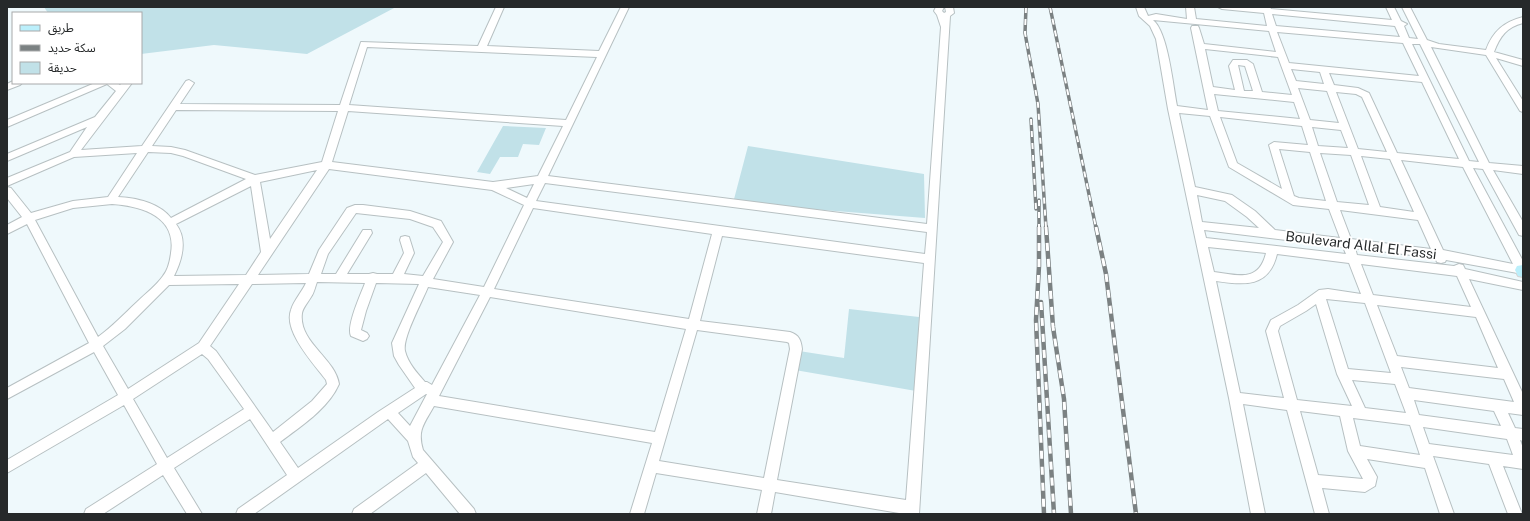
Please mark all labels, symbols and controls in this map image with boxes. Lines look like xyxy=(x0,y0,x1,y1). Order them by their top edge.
legend xyxy=(12,12,142,84)
text: طريق xyxy=(48,21,74,36)
text: سكة حديد xyxy=(48,41,96,55)
text: حديقة xyxy=(48,61,77,75)
street label: Boulevard Allal El Fassi xyxy=(1285,228,1437,262)

